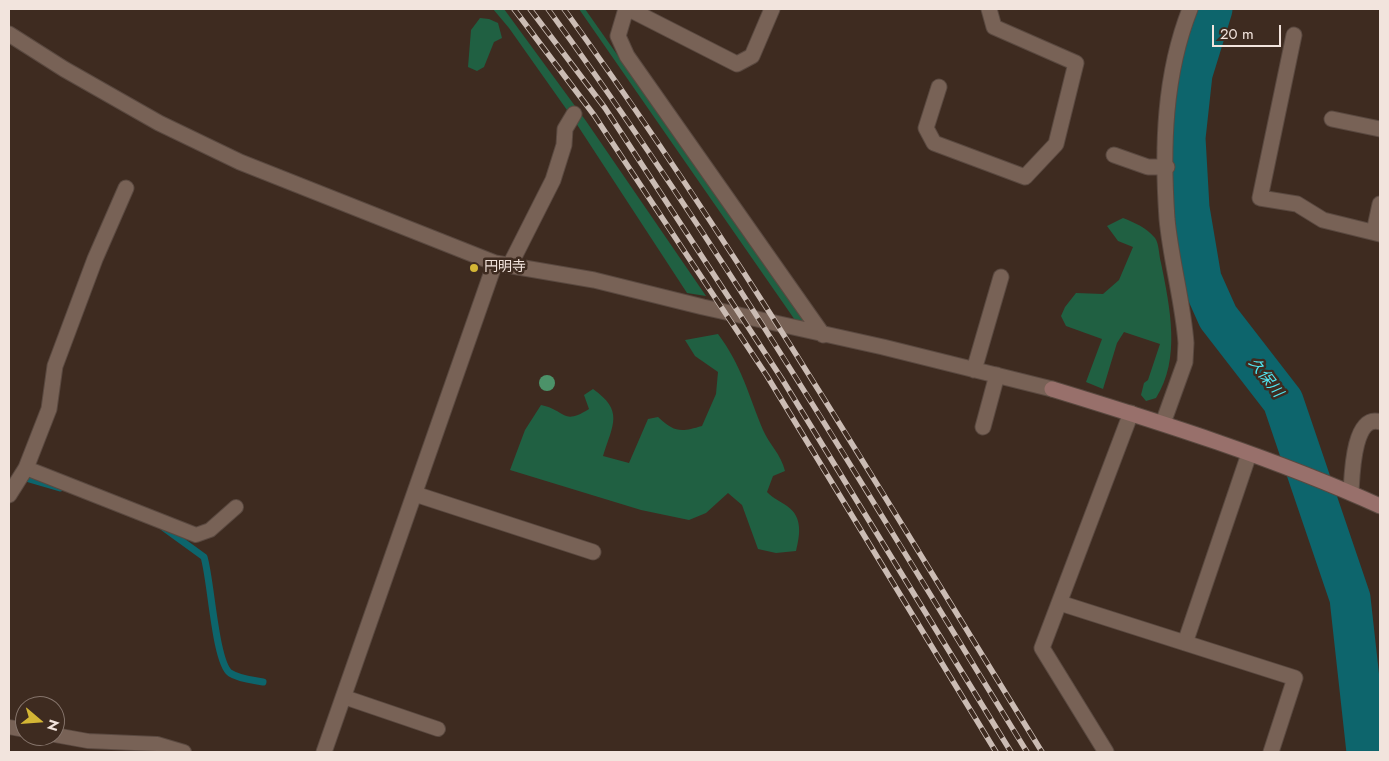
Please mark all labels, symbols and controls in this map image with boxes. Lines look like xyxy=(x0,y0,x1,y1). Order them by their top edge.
scale bar xyxy=(1214,15,1283,47)
text: 20 m xyxy=(1220,23,1254,45)
place label: 円明寺 xyxy=(484,260,526,276)
marker: 円明寺 xyxy=(468,262,480,274)
water label: 久保川 xyxy=(1244,355,1286,401)
north arrow xyxy=(15,696,65,746)
text: N xyxy=(42,717,65,734)

